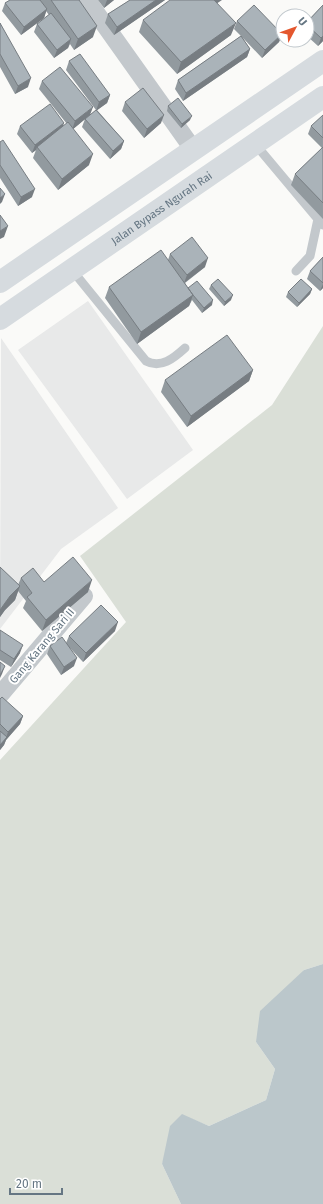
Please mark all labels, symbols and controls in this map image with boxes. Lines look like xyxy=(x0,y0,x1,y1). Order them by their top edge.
north arrow xyxy=(275,8,315,48)
text: U xyxy=(295,15,309,29)
street label: Jalan Bypass Ngurah Rai xyxy=(109,169,215,247)
street label: Gang Karang Sari II xyxy=(7,606,77,686)
scale bar xyxy=(10,1170,62,1196)
text: 20 m xyxy=(16,1177,42,1191)

